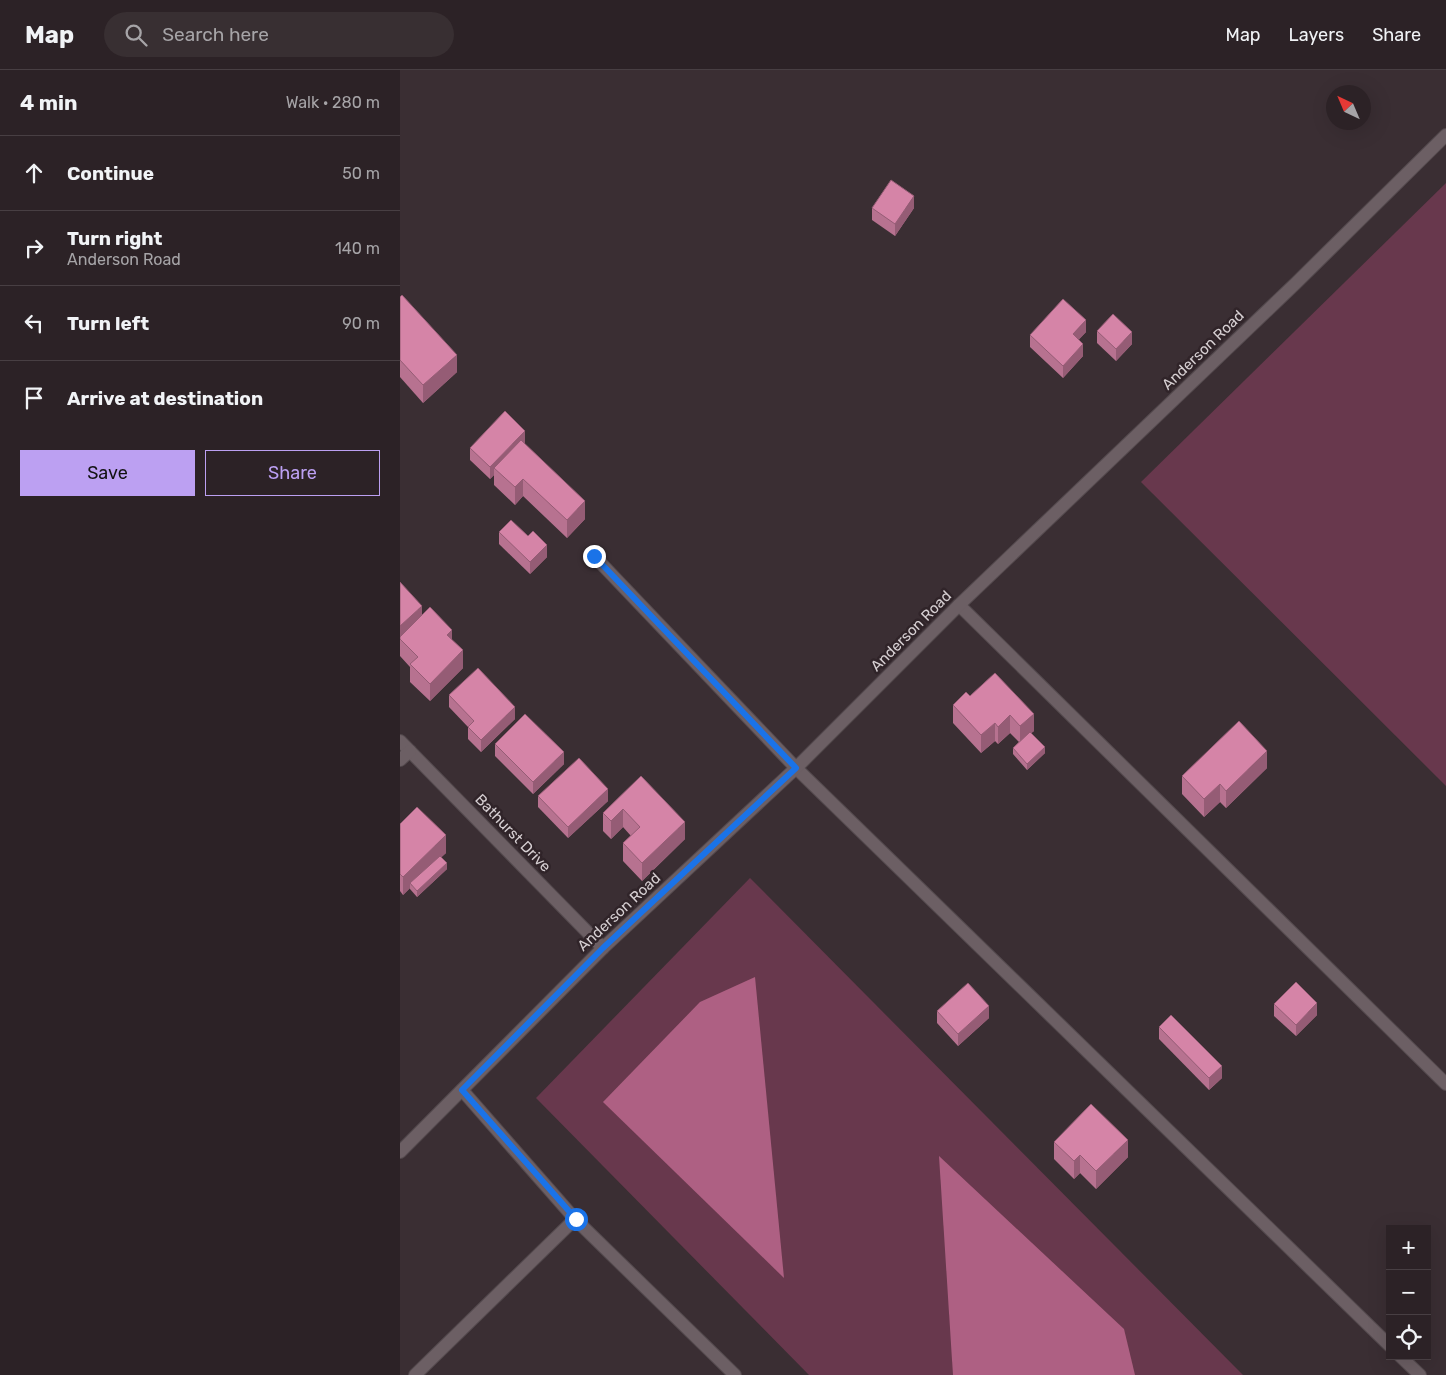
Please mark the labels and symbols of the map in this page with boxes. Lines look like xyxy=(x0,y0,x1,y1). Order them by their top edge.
north arrow xyxy=(1326,85,1371,130)
street label: Anderson Road xyxy=(1158,306,1248,394)
route end xyxy=(583,545,606,568)
street label: Anderson Road xyxy=(867,587,955,675)
street label: Bathurst Drive xyxy=(471,790,555,876)
street label: Anderson Road xyxy=(574,869,664,955)
route start xyxy=(565,1208,588,1231)

